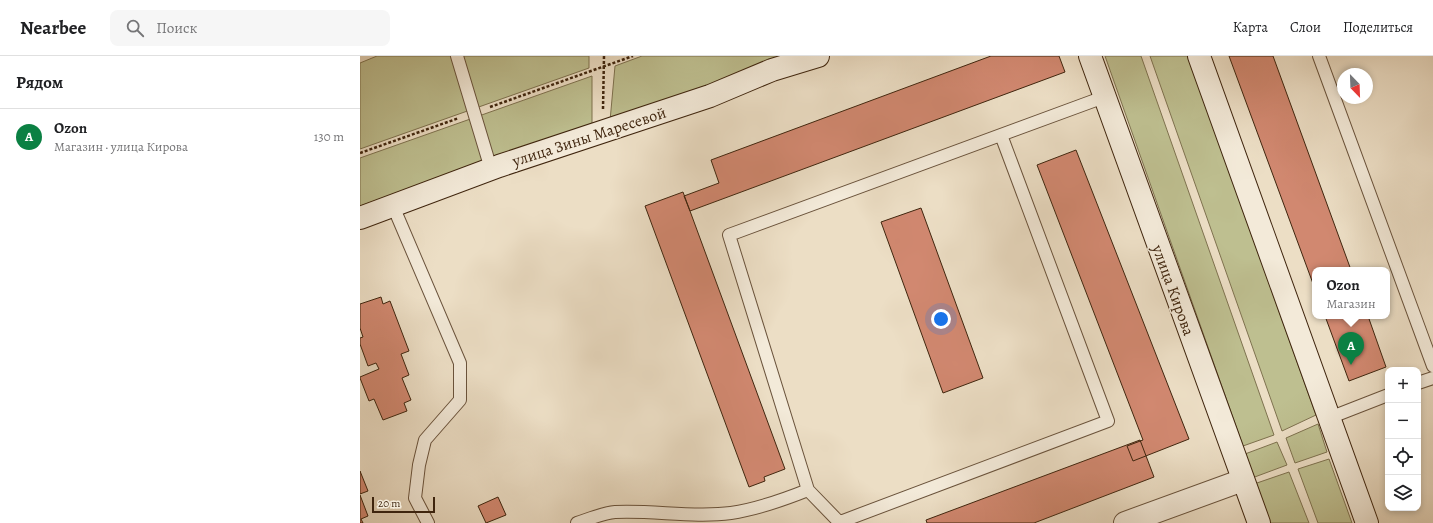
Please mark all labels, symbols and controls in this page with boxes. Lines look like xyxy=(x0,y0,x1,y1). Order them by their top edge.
search box xyxy=(110,10,390,46)
text: Nearbee xyxy=(20,15,86,41)
icon: search xyxy=(124,17,146,39)
text: Поиск xyxy=(156,18,197,38)
text: Карта xyxy=(1233,18,1268,37)
text: Слои xyxy=(1290,18,1321,37)
text: Поделиться xyxy=(1343,18,1413,37)
north arrow xyxy=(1337,68,1373,104)
text: Рядом xyxy=(16,71,63,94)
street label: улица Зины Маресевой xyxy=(509,102,669,173)
text: Ozon xyxy=(54,118,87,138)
text: A xyxy=(25,128,33,145)
text: 130 m xyxy=(314,128,344,145)
text: Магазин · улица Кирова xyxy=(54,138,188,155)
street label: улица Кирова xyxy=(1146,241,1200,339)
popup xyxy=(1312,267,1390,319)
text: Ozon xyxy=(1326,275,1360,295)
text: Магазин xyxy=(1326,295,1376,312)
your location xyxy=(931,309,951,329)
pin: A xyxy=(1338,332,1364,365)
map controls xyxy=(1385,367,1421,511)
button: + xyxy=(1385,367,1421,403)
button: − xyxy=(1385,403,1421,439)
button: locate xyxy=(1385,439,1421,475)
button: layers xyxy=(1385,475,1421,511)
scale bar xyxy=(372,495,435,514)
text: 20 m xyxy=(378,496,400,511)

